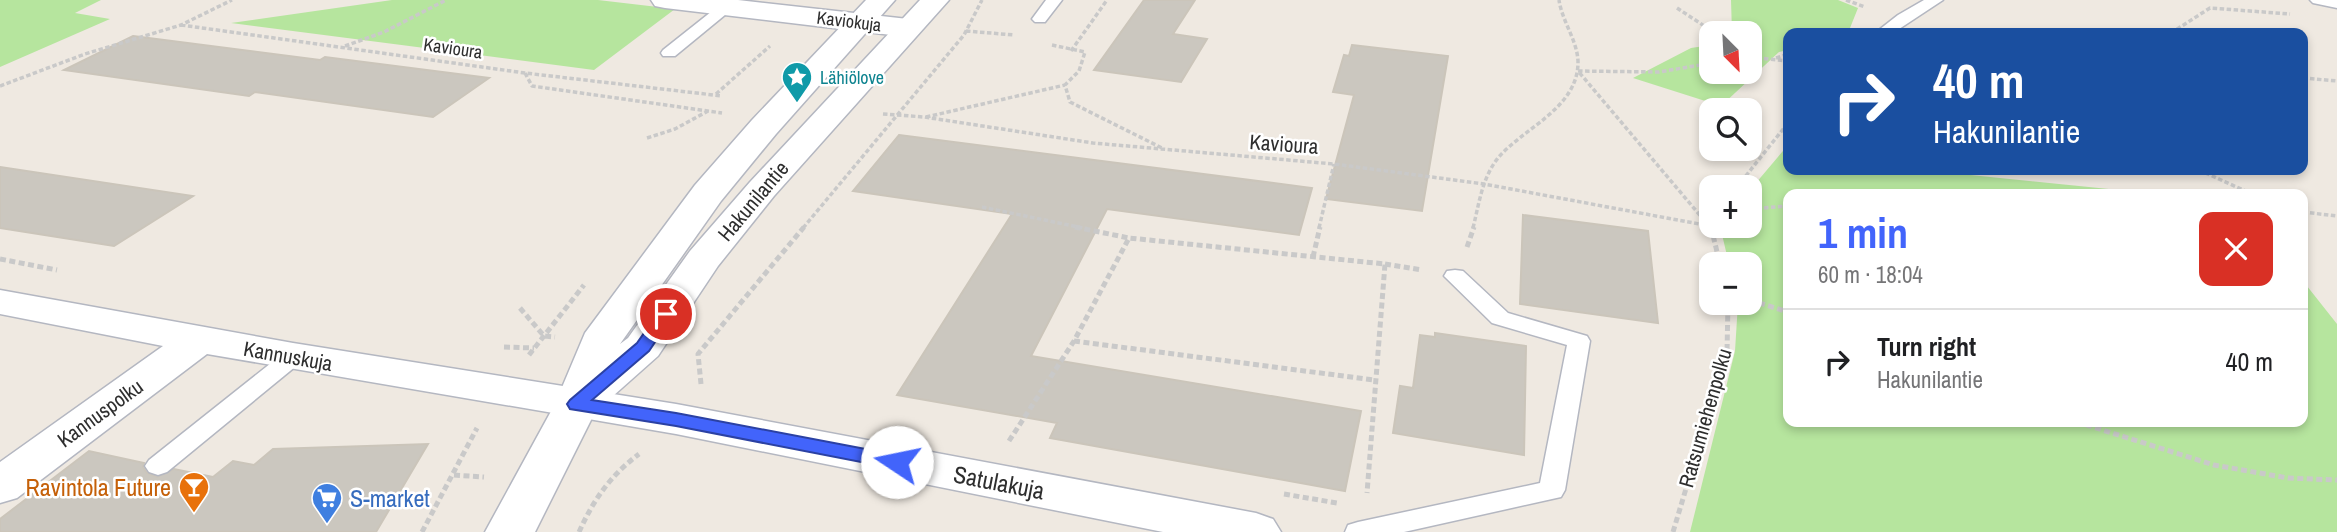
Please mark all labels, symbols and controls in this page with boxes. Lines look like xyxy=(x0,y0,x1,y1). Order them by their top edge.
street label: Kaviokuja xyxy=(815,5,883,37)
north arrow xyxy=(1699,21,1762,84)
map controls xyxy=(1699,21,1762,315)
street label: Kavioura xyxy=(422,32,484,64)
text: 40 m xyxy=(1933,47,2025,113)
icon: right xyxy=(1818,56,1909,147)
place icon: Lähiölove xyxy=(780,60,814,104)
place label: Lähiölove xyxy=(820,65,884,90)
button: search xyxy=(1699,98,1762,161)
text: Hakunilantie xyxy=(1933,110,2080,153)
street label: Kavioura xyxy=(1249,127,1320,161)
street label: Hakunilantie xyxy=(711,155,795,247)
button: + xyxy=(1699,175,1762,238)
text: 1 min xyxy=(1818,205,1908,261)
button: close xyxy=(2199,212,2273,286)
button: − xyxy=(1699,252,1762,315)
text: 60 m · 18:04 xyxy=(1818,259,1923,290)
pin xyxy=(636,284,696,344)
icon: arrive xyxy=(647,295,685,333)
text: Turn right xyxy=(1877,329,1976,364)
street label: Kannuskuja xyxy=(241,334,335,378)
icon: right xyxy=(1818,343,1856,381)
text: 40 m xyxy=(2226,344,2273,379)
street label: Ratsumiehenpolku xyxy=(1671,345,1739,491)
text: Hakunilantie xyxy=(1877,364,1983,395)
street label: Kannuspolku xyxy=(51,372,149,454)
position arrow xyxy=(860,425,934,499)
street label: Satulakuja xyxy=(951,458,1047,506)
bar icon: Ravintola Future xyxy=(177,470,211,514)
place label: Ravintola Future xyxy=(26,471,171,503)
supermarket icon: S-market xyxy=(310,481,344,525)
place label: S-market xyxy=(350,482,430,514)

